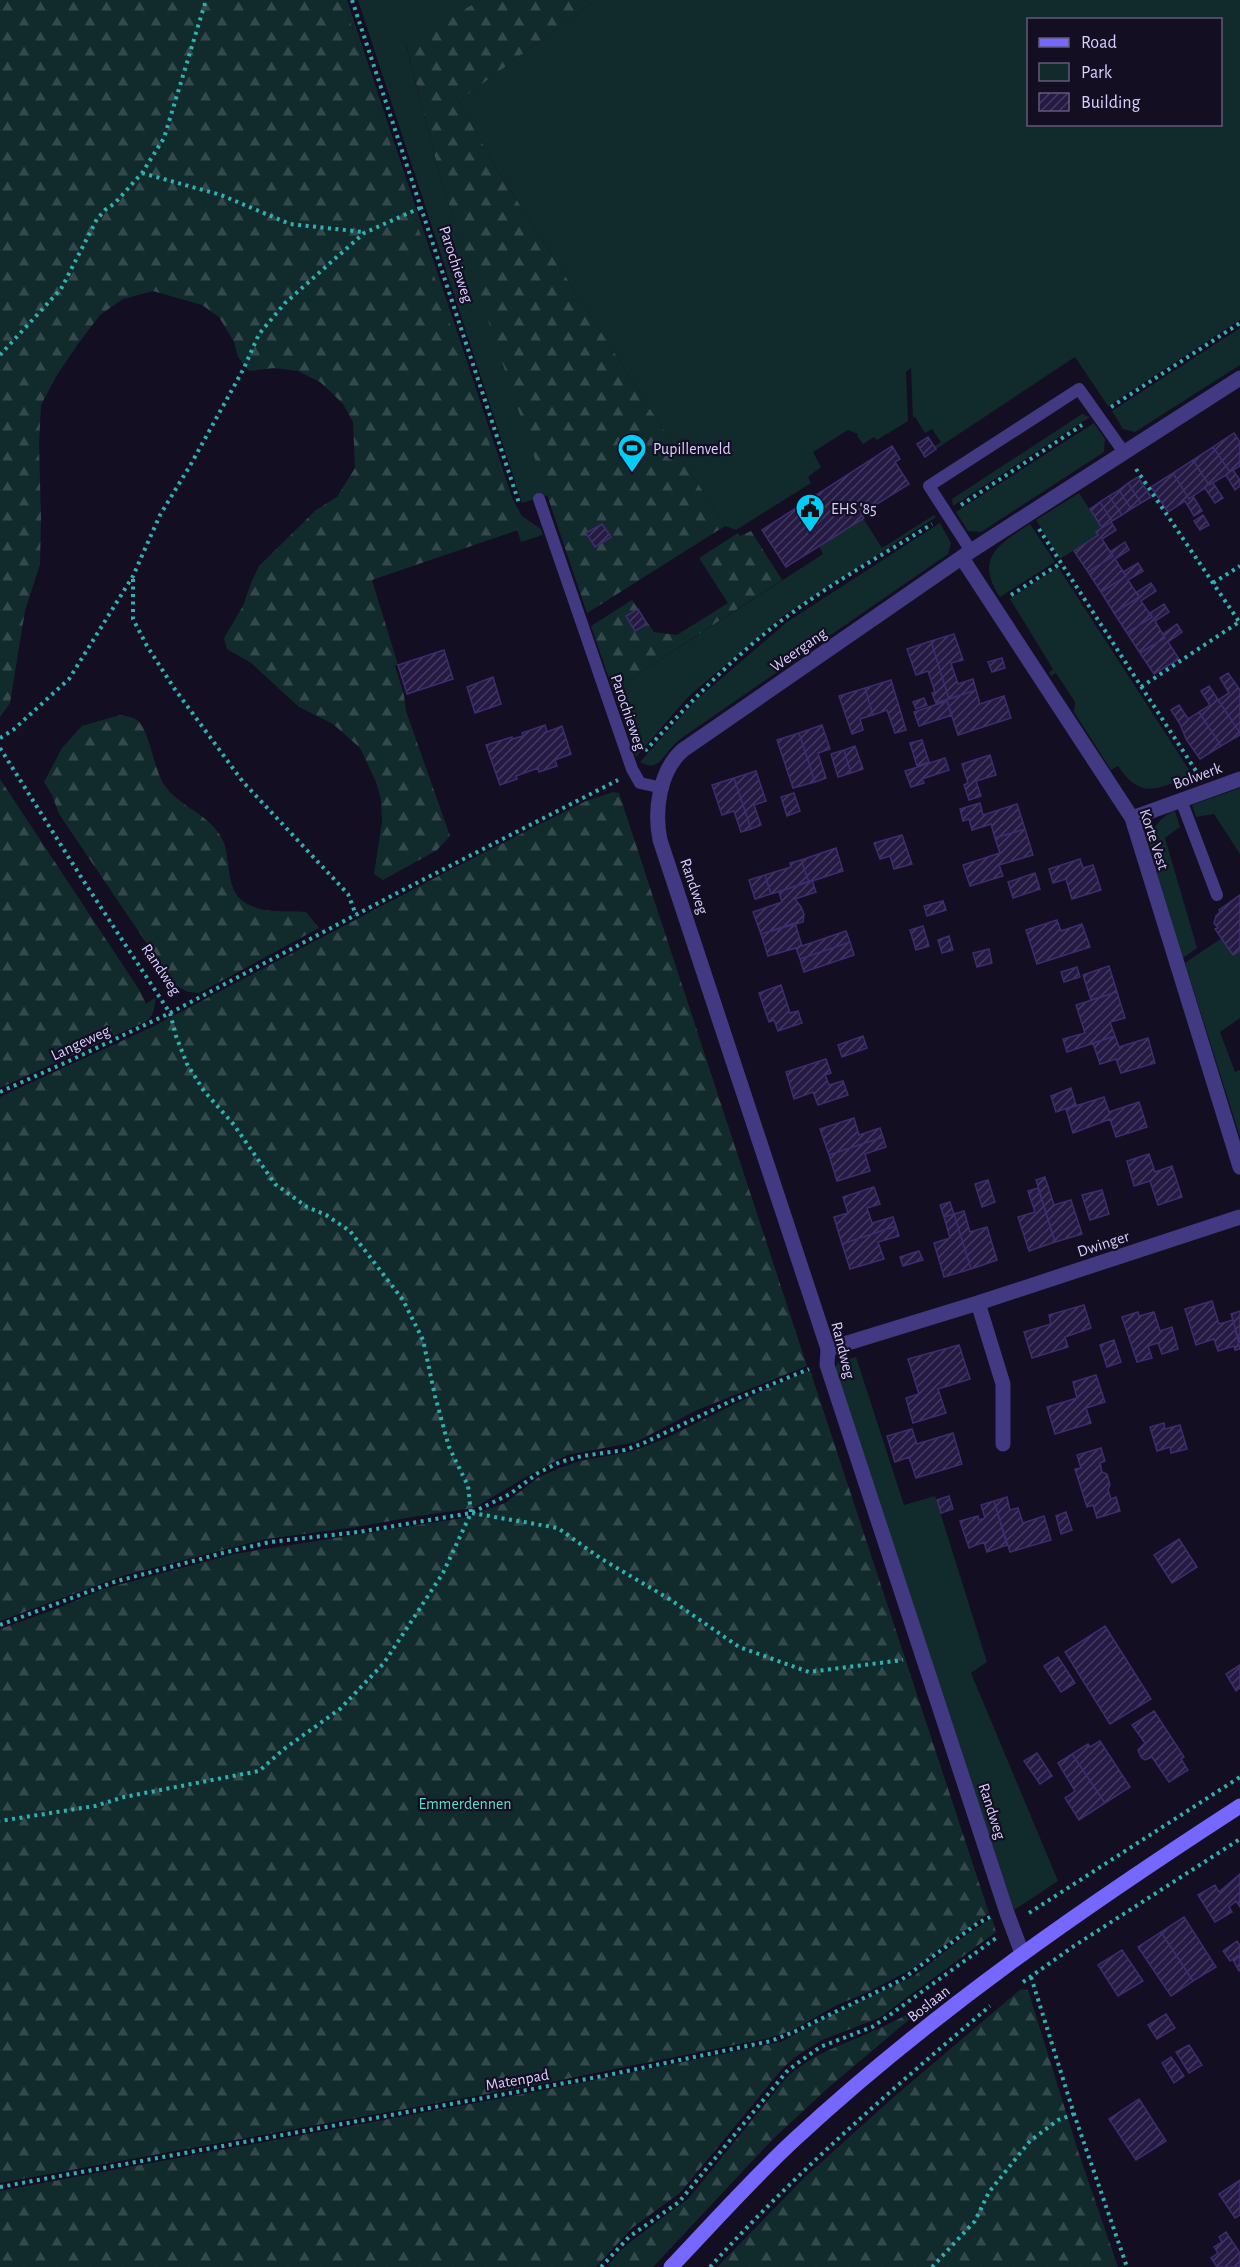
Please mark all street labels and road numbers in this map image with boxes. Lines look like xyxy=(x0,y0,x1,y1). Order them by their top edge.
street label: Parochieweg xyxy=(436,224,476,305)
street label: Weergang xyxy=(768,625,830,675)
street label: Parochieweg xyxy=(608,672,649,753)
street label: Bolwerk xyxy=(1171,760,1225,792)
street label: Korte Vest xyxy=(1137,807,1171,872)
street label: Randweg xyxy=(677,856,711,916)
street label: Randweg xyxy=(138,941,184,998)
street label: Langeweg xyxy=(49,1022,112,1063)
street label: Dwinger xyxy=(1075,1228,1132,1260)
street label: Randweg xyxy=(828,1320,858,1380)
street label: Randweg xyxy=(975,1781,1009,1842)
street label: Boslaan xyxy=(904,1982,953,2025)
street label: Matenpad xyxy=(484,2067,550,2093)

